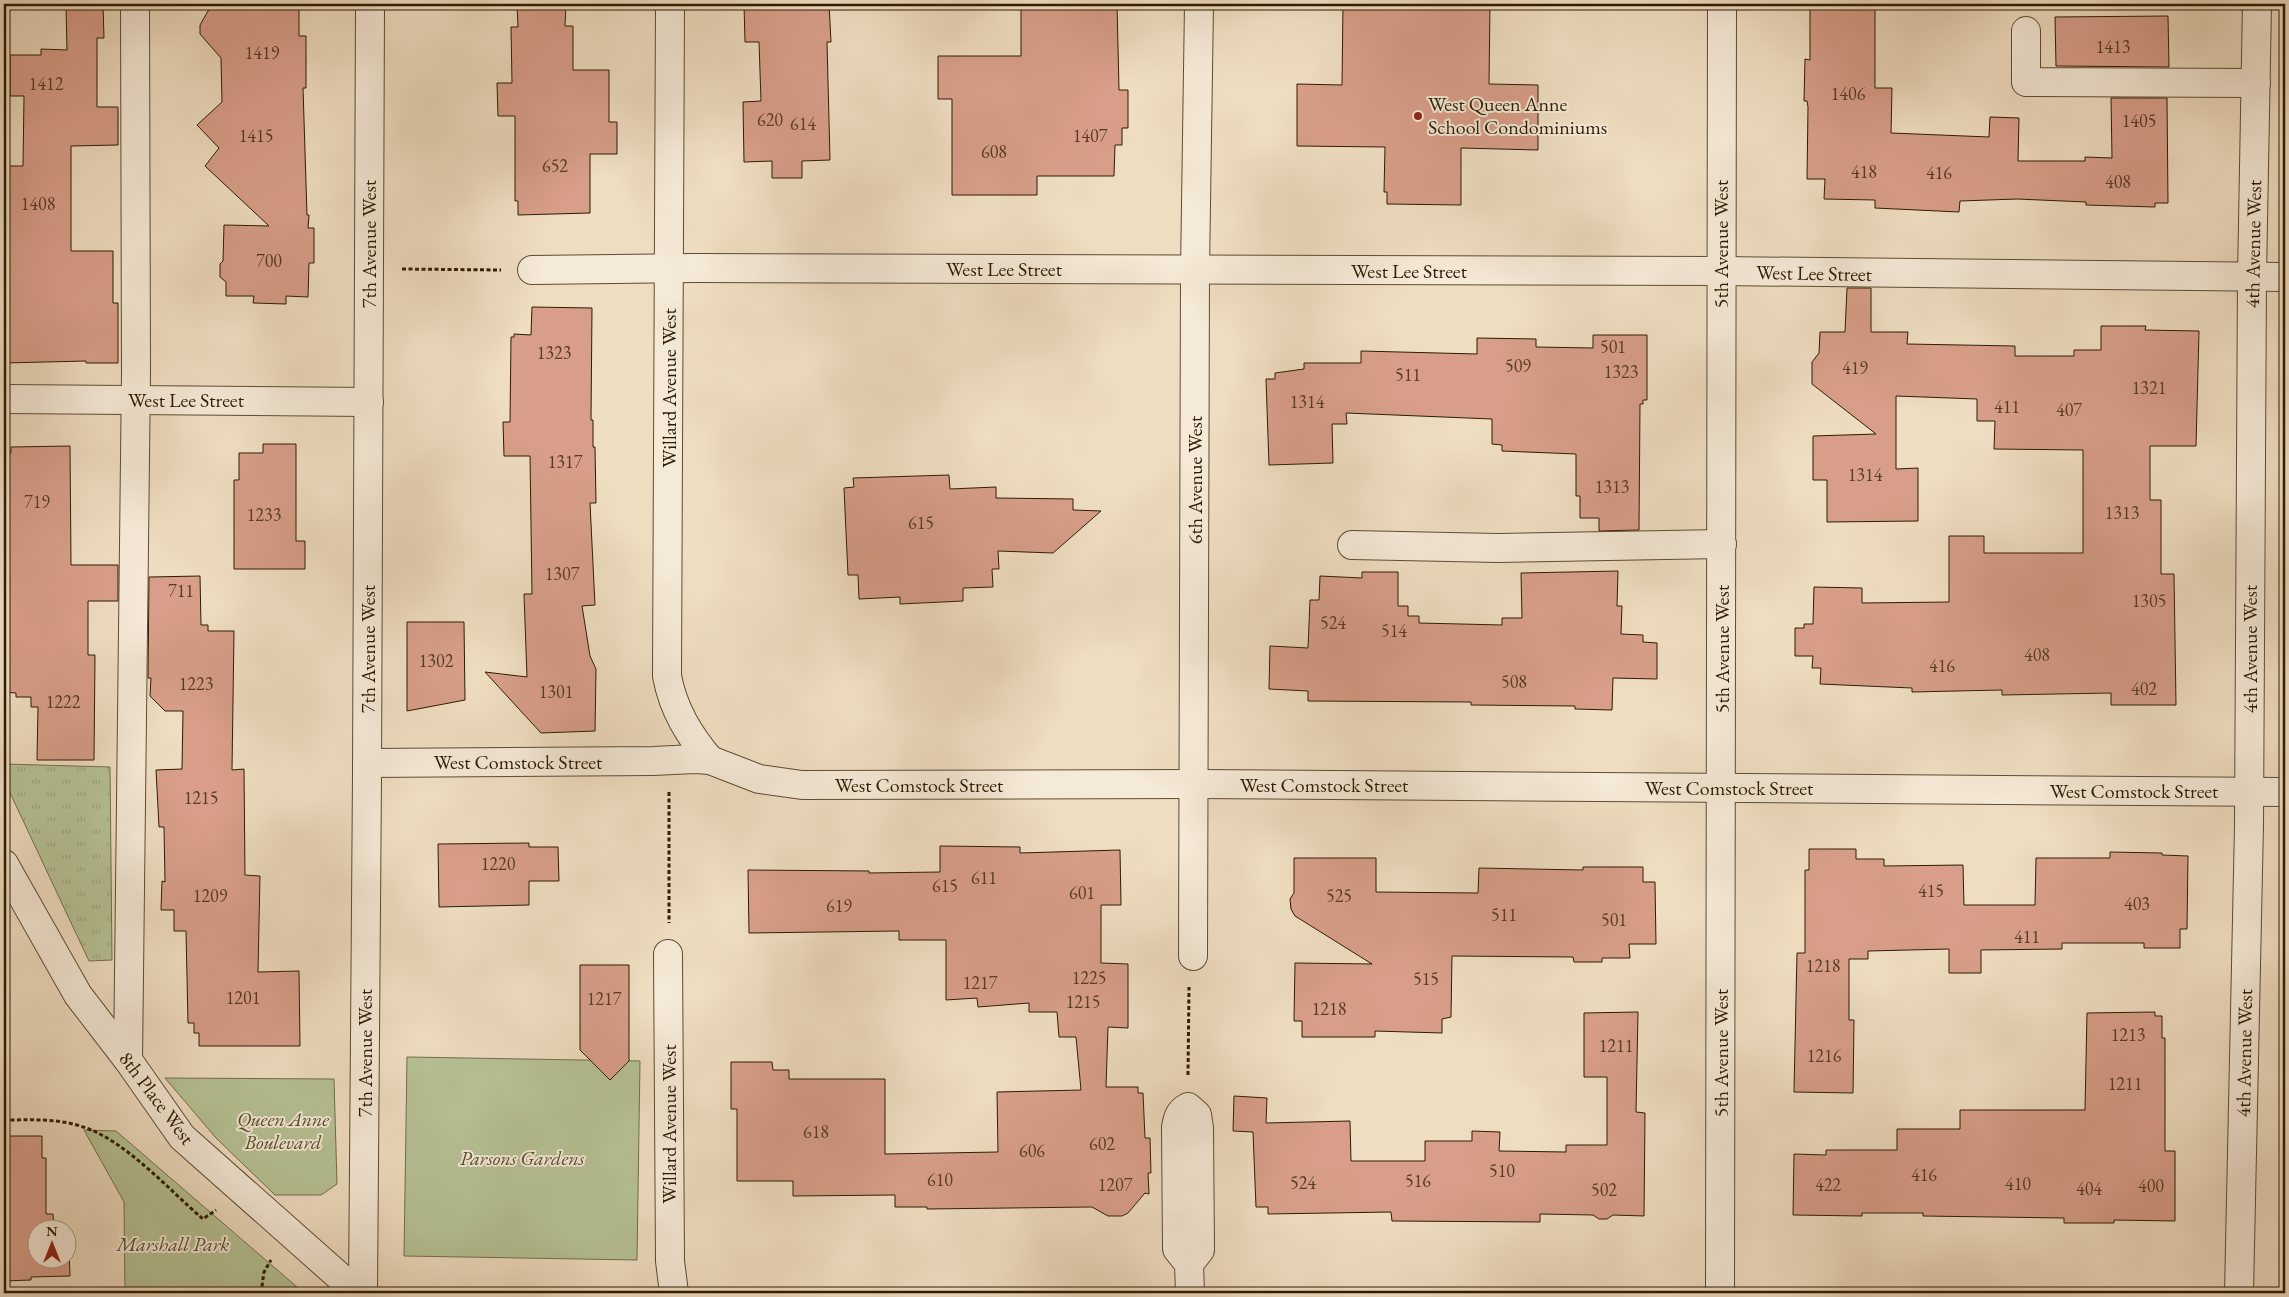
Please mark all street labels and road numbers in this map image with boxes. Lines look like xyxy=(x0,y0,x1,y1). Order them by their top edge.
street label: 7th Avenue West xyxy=(356,179,382,308)
street label: 5th Avenue West xyxy=(1708,179,1734,308)
street label: 4th Avenue West xyxy=(2239,179,2267,308)
street label: West Lee Street xyxy=(946,256,1063,282)
street label: West Lee Street xyxy=(1351,258,1468,284)
street label: West Lee Street xyxy=(1756,259,1873,287)
street label: Willard Avenue West xyxy=(656,308,682,468)
street label: West Lee Street xyxy=(128,387,245,413)
street label: 6th Avenue West xyxy=(1182,415,1208,544)
street label: 7th Avenue West xyxy=(355,584,381,713)
street label: 5th Avenue West xyxy=(1709,584,1735,713)
street label: 4th Avenue West xyxy=(2237,584,2263,713)
street label: West Comstock Street xyxy=(434,749,603,775)
street label: West Comstock Street xyxy=(835,772,1004,798)
street label: West Comstock Street xyxy=(1240,772,1409,798)
street label: West Comstock Street xyxy=(1645,775,1814,801)
street label: West Comstock Street xyxy=(2050,778,2219,804)
street label: 7th Avenue West xyxy=(352,988,378,1117)
street label: 5th Avenue West xyxy=(1708,988,1734,1117)
street label: 4th Avenue West xyxy=(2230,988,2258,1117)
street label: Willard Avenue West xyxy=(656,1044,682,1204)
street label: 8th Place West xyxy=(113,1046,201,1150)

